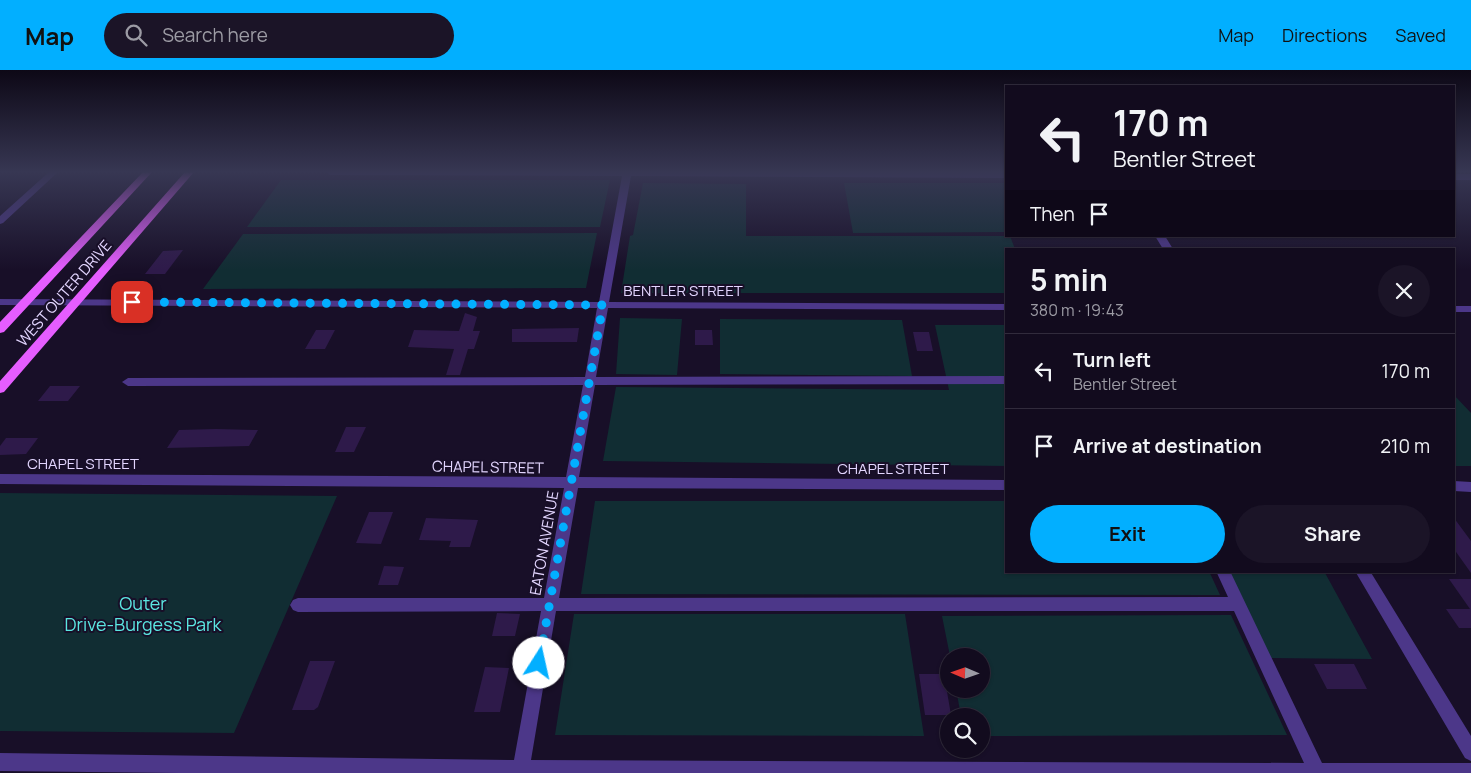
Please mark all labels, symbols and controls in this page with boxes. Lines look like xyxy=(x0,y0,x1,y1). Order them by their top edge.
search box xyxy=(104,13,454,58)
text: Map xyxy=(25,19,74,52)
icon: search xyxy=(122,21,150,49)
text: Search here xyxy=(162,22,268,48)
text: Map xyxy=(1218,23,1254,47)
text: Directions xyxy=(1282,23,1367,47)
text: Saved xyxy=(1395,23,1446,47)
text: 170 m xyxy=(1113,99,1209,147)
icon: left xyxy=(1030,105,1095,170)
text: Bentler Street xyxy=(1113,144,1256,174)
icon: arrive xyxy=(1085,200,1113,228)
text: Then xyxy=(1030,201,1075,227)
street label: WEST OUTER DRIVE xyxy=(12,235,116,351)
text: 5 min xyxy=(1030,259,1108,300)
button: close xyxy=(1378,265,1430,317)
street label: BENTLER STREET xyxy=(623,280,743,301)
pin xyxy=(111,281,153,323)
icon: arrive xyxy=(118,288,146,316)
text: 380 m · 19:43 xyxy=(1030,299,1124,321)
text: Turn left xyxy=(1073,347,1151,373)
icon: left xyxy=(1030,357,1058,385)
text: 170 m xyxy=(1382,358,1430,384)
text: Bentler Street xyxy=(1073,373,1177,395)
icon: arrive xyxy=(1030,432,1058,460)
text: Arrive at destination xyxy=(1073,433,1262,459)
text: 210 m xyxy=(1380,433,1430,459)
street label: CHAPEL STREET xyxy=(27,453,139,474)
street label: CHAPEL STREET xyxy=(432,456,544,478)
street label: CHAPEL STREET xyxy=(837,458,949,479)
street label: EATON AVENUE xyxy=(524,489,564,597)
button: Exit xyxy=(1030,505,1225,563)
button: Share xyxy=(1235,505,1430,563)
park label: Outer Drive-Burgess Park xyxy=(64,591,223,636)
position arrow xyxy=(512,636,564,688)
north arrow xyxy=(940,648,990,698)
map controls xyxy=(940,648,990,758)
button: search xyxy=(940,708,990,758)

